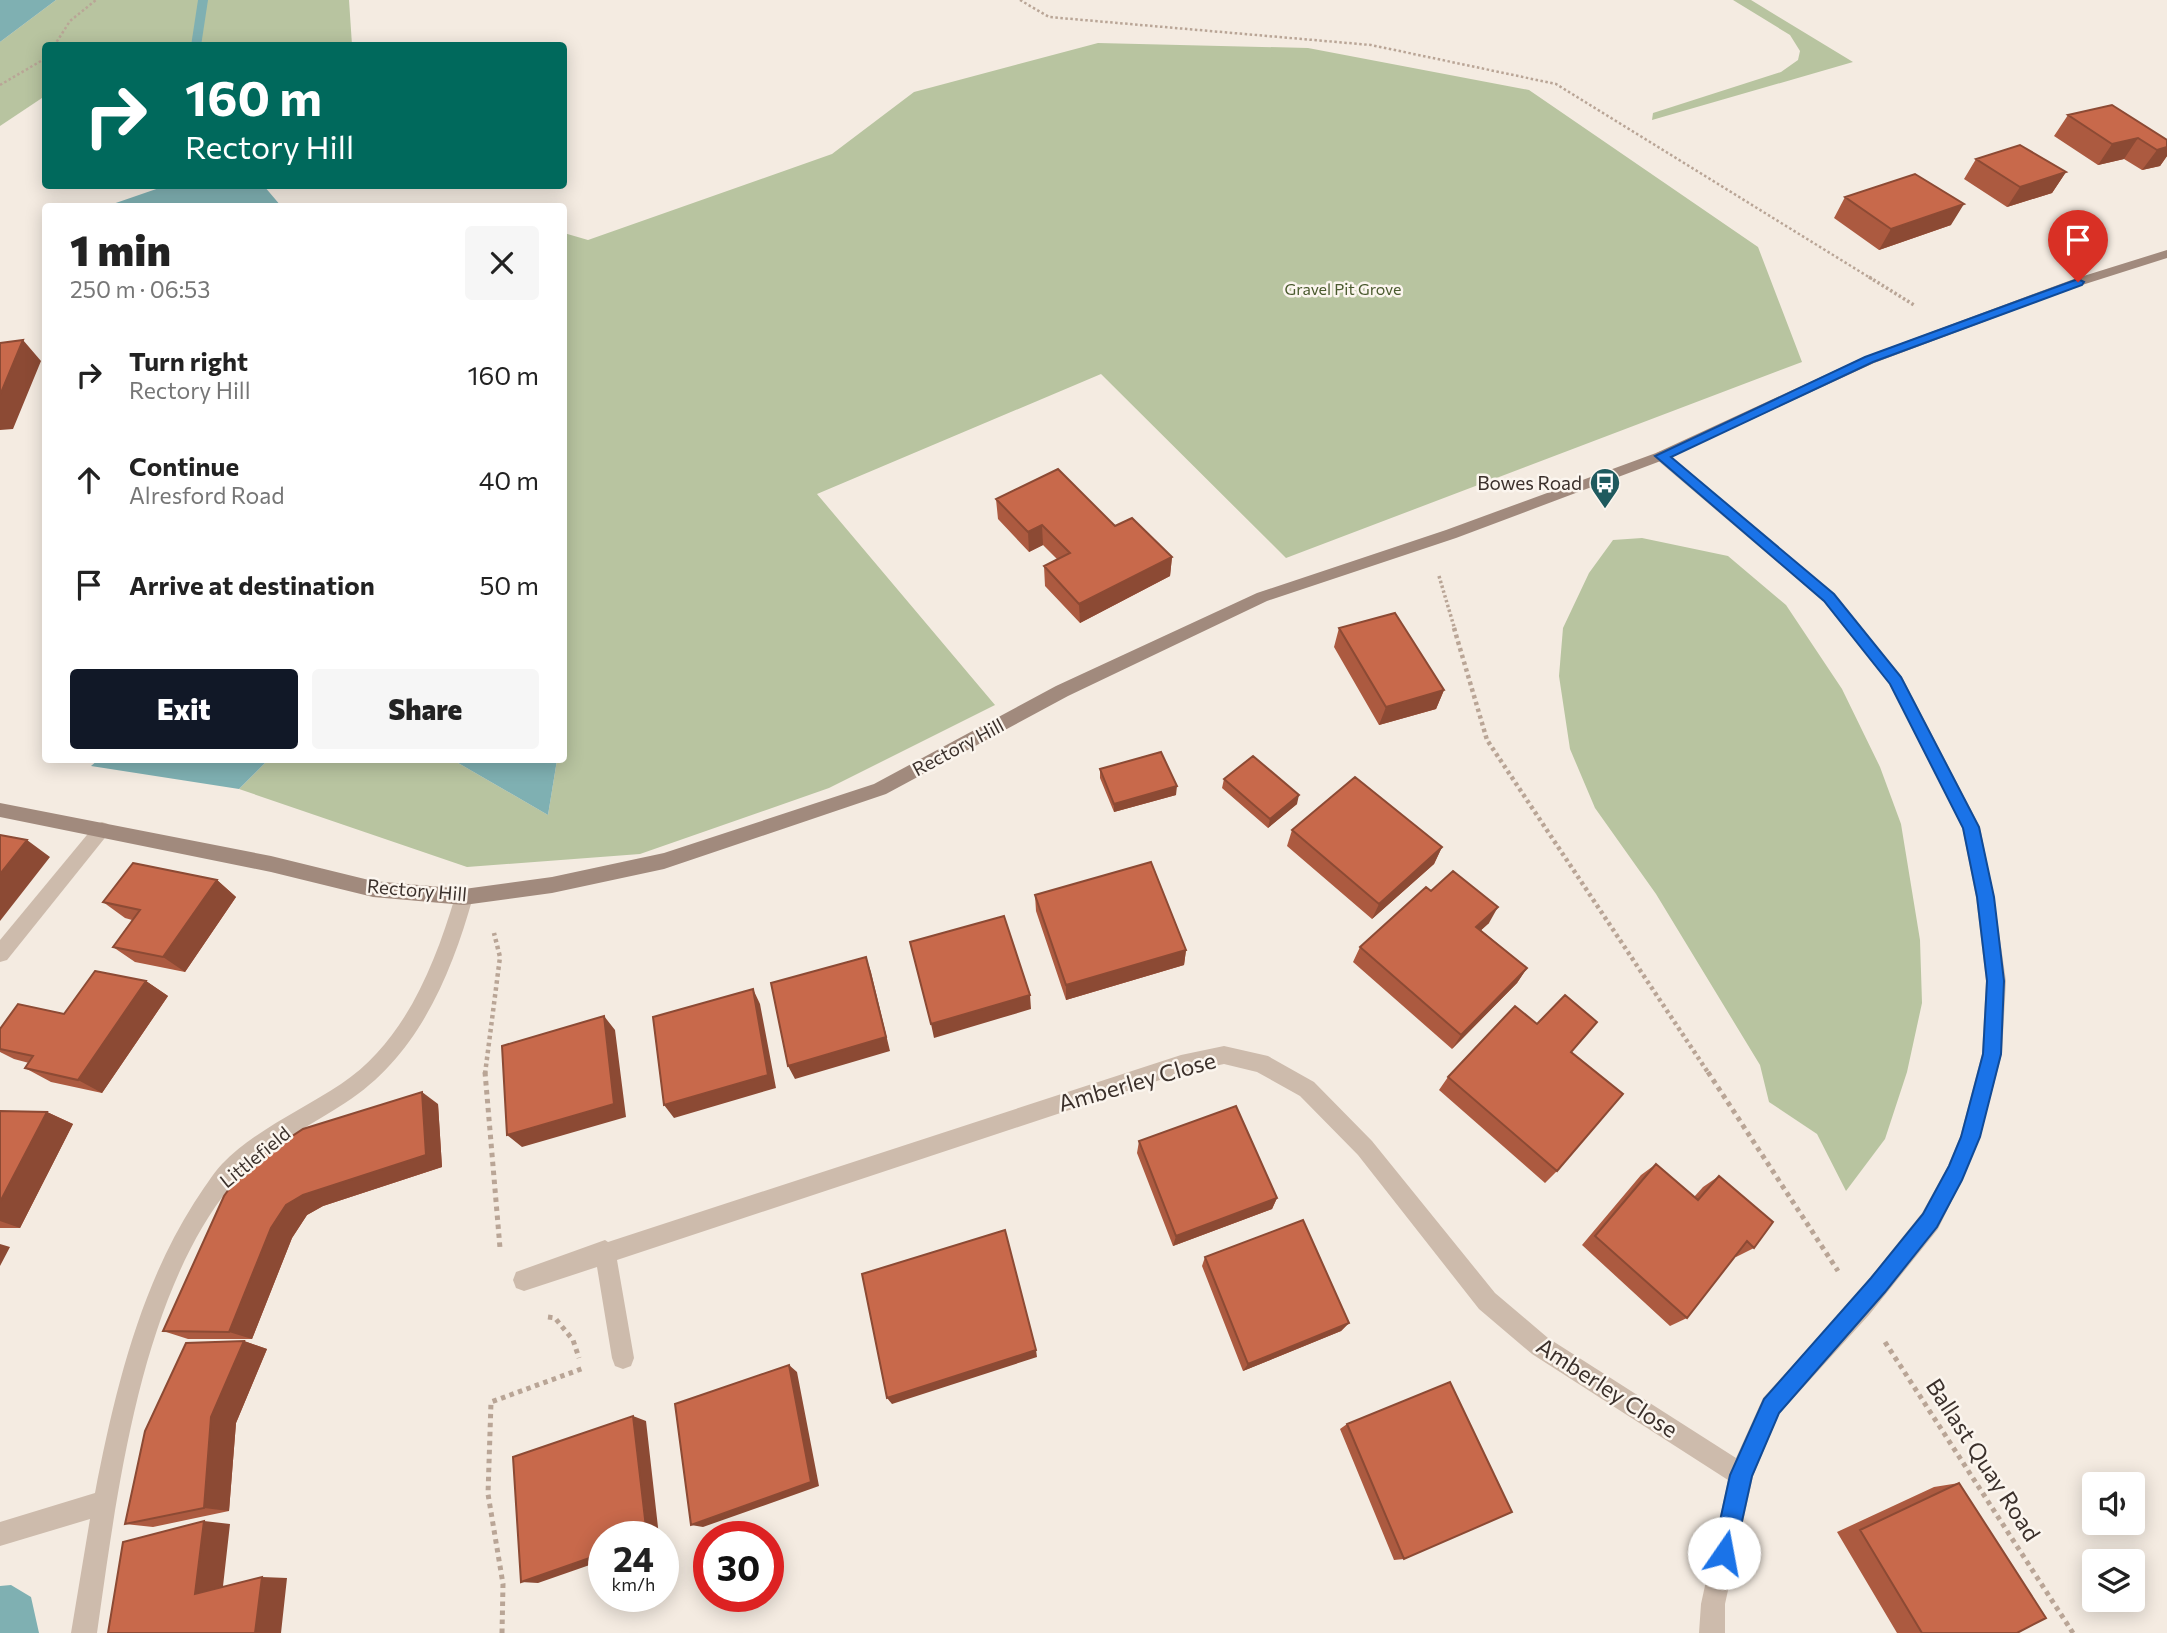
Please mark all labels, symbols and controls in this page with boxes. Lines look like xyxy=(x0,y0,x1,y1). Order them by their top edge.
text: 160 m xyxy=(185,66,322,126)
icon: right xyxy=(70,70,161,161)
text: Rectory Hill xyxy=(185,126,354,166)
pin xyxy=(2048,210,2108,282)
icon: arrive xyxy=(2059,221,2097,259)
text: 1 min xyxy=(70,223,171,275)
button: close xyxy=(465,226,539,300)
text: 250 m · 06:53 xyxy=(70,275,210,303)
park label: Gravel Pit Grove xyxy=(1285,279,1401,298)
text: Turn right xyxy=(129,345,248,376)
icon: right xyxy=(70,356,108,394)
text: 160 m xyxy=(467,359,539,390)
text: Rectory Hill xyxy=(129,376,251,404)
text: Continue xyxy=(129,450,239,481)
icon: ahead xyxy=(70,461,108,499)
text: 40 m xyxy=(479,464,539,495)
bus stop icon: Bowes Road xyxy=(1588,466,1622,510)
place label: Bowes Road xyxy=(1477,471,1582,494)
text: Alresford Road xyxy=(129,481,285,509)
icon: arrive xyxy=(70,566,108,604)
text: Arrive at destination xyxy=(129,569,375,600)
text: 50 m xyxy=(479,569,539,600)
button: Exit xyxy=(70,669,298,749)
button: Share xyxy=(312,669,539,749)
street label: Rectory Hill xyxy=(908,713,1007,780)
street label: Rectory Hill xyxy=(366,874,468,905)
street label: Amberley Close xyxy=(1055,1045,1219,1117)
street label: Littlefield xyxy=(215,1121,295,1192)
street label: Amberley Close xyxy=(1532,1331,1683,1443)
street label: Ballast Quay Road xyxy=(1921,1373,2047,1546)
map controls xyxy=(2082,1472,2145,1612)
button: sound xyxy=(2082,1472,2145,1535)
position arrow xyxy=(1687,1516,1761,1590)
speed limit sign: 30 xyxy=(693,1521,784,1612)
text: 24 xyxy=(613,1536,654,1579)
button: layers xyxy=(2082,1549,2145,1612)
text: km/h xyxy=(612,1573,655,1595)

